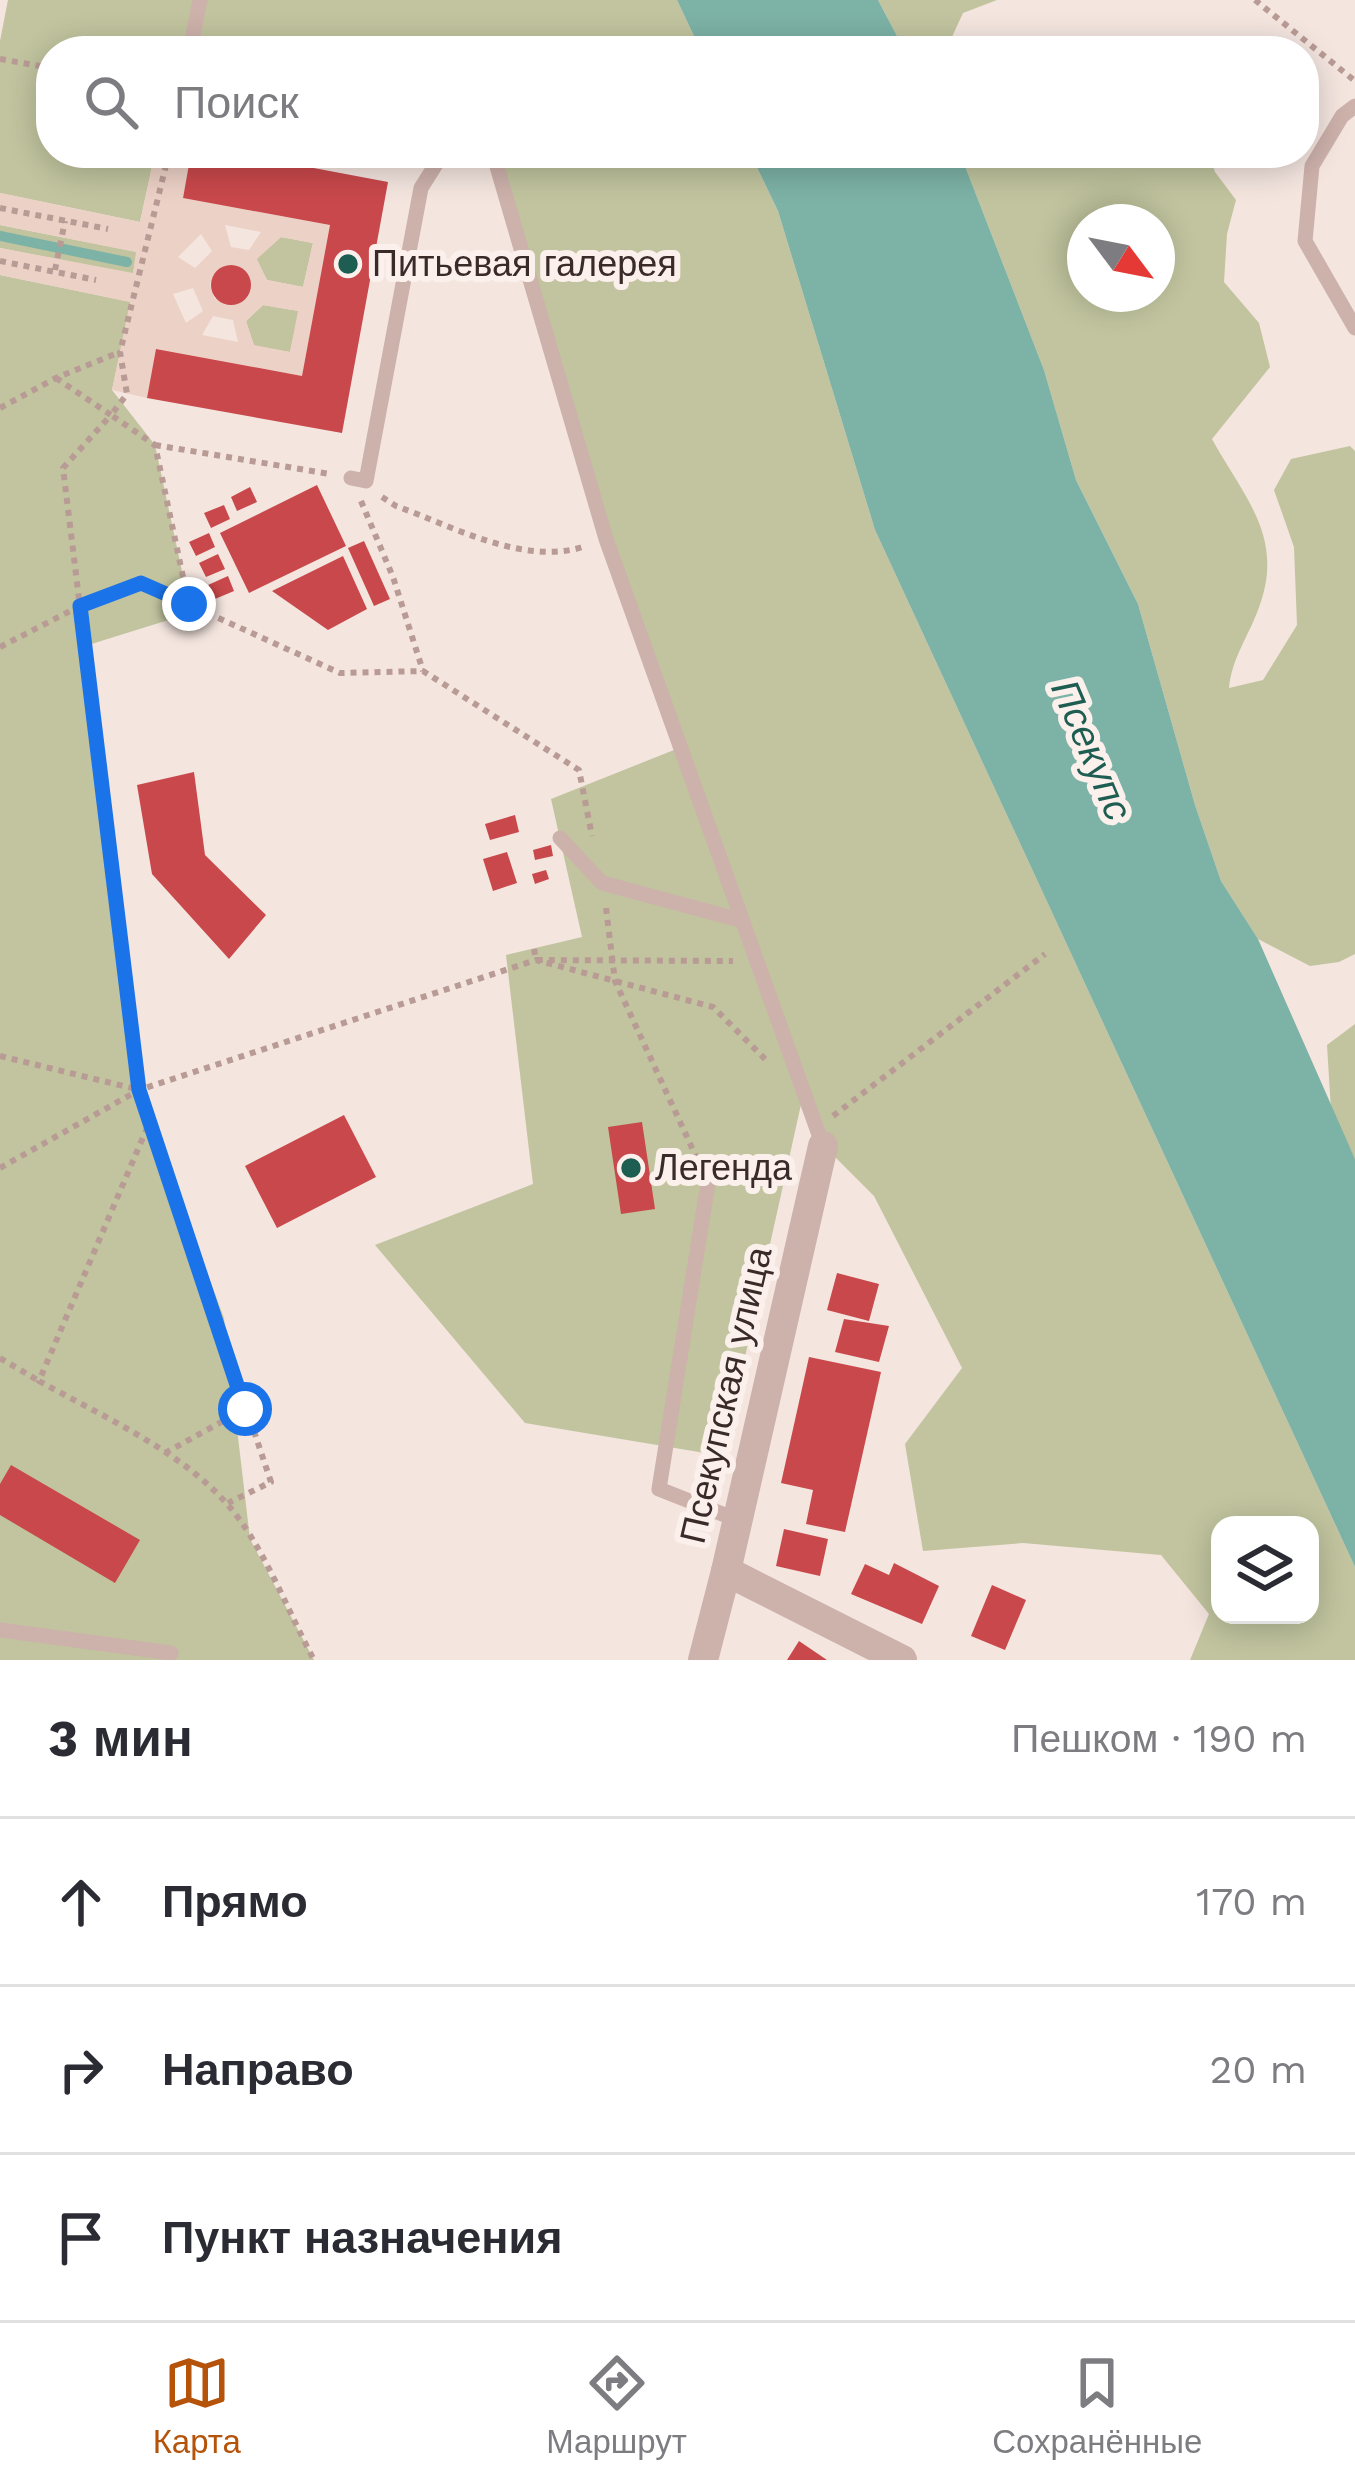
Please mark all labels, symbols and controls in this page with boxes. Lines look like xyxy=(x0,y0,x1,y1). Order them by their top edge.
search box xyxy=(36,36,1319,168)
icon: search xyxy=(78,69,144,135)
text: Поиск xyxy=(174,76,299,129)
north arrow xyxy=(1067,204,1175,312)
place label: Питьевая галерея xyxy=(372,243,677,285)
marker: Питьевая галерея xyxy=(335,251,361,277)
route end xyxy=(162,577,216,631)
water label: Псекупс xyxy=(1042,673,1142,828)
place label: Легенда xyxy=(655,1147,793,1189)
marker: Легенда xyxy=(618,1155,644,1181)
street label: Псекупская улица xyxy=(671,1242,781,1547)
route start xyxy=(218,1382,272,1436)
map controls xyxy=(1211,1516,1319,1624)
button: layers xyxy=(1211,1516,1319,1624)
text: 3 мин xyxy=(48,1709,193,1768)
text: Пешком · 190 m xyxy=(1011,1716,1307,1761)
icon: ahead xyxy=(48,1869,114,1935)
text: Прямо xyxy=(162,1875,308,1928)
text: 170 m xyxy=(1196,1879,1307,1924)
icon: right xyxy=(48,2037,114,2103)
text: Направо xyxy=(162,2043,354,2096)
text: 20 m xyxy=(1210,2047,1307,2092)
icon: arrive xyxy=(48,2205,114,2271)
text: Пункт назначения xyxy=(162,2211,562,2264)
tab: Карта xyxy=(153,2350,241,2461)
tab: Маршрут xyxy=(546,2350,687,2461)
tab: Сохранённые xyxy=(992,2350,1202,2461)

